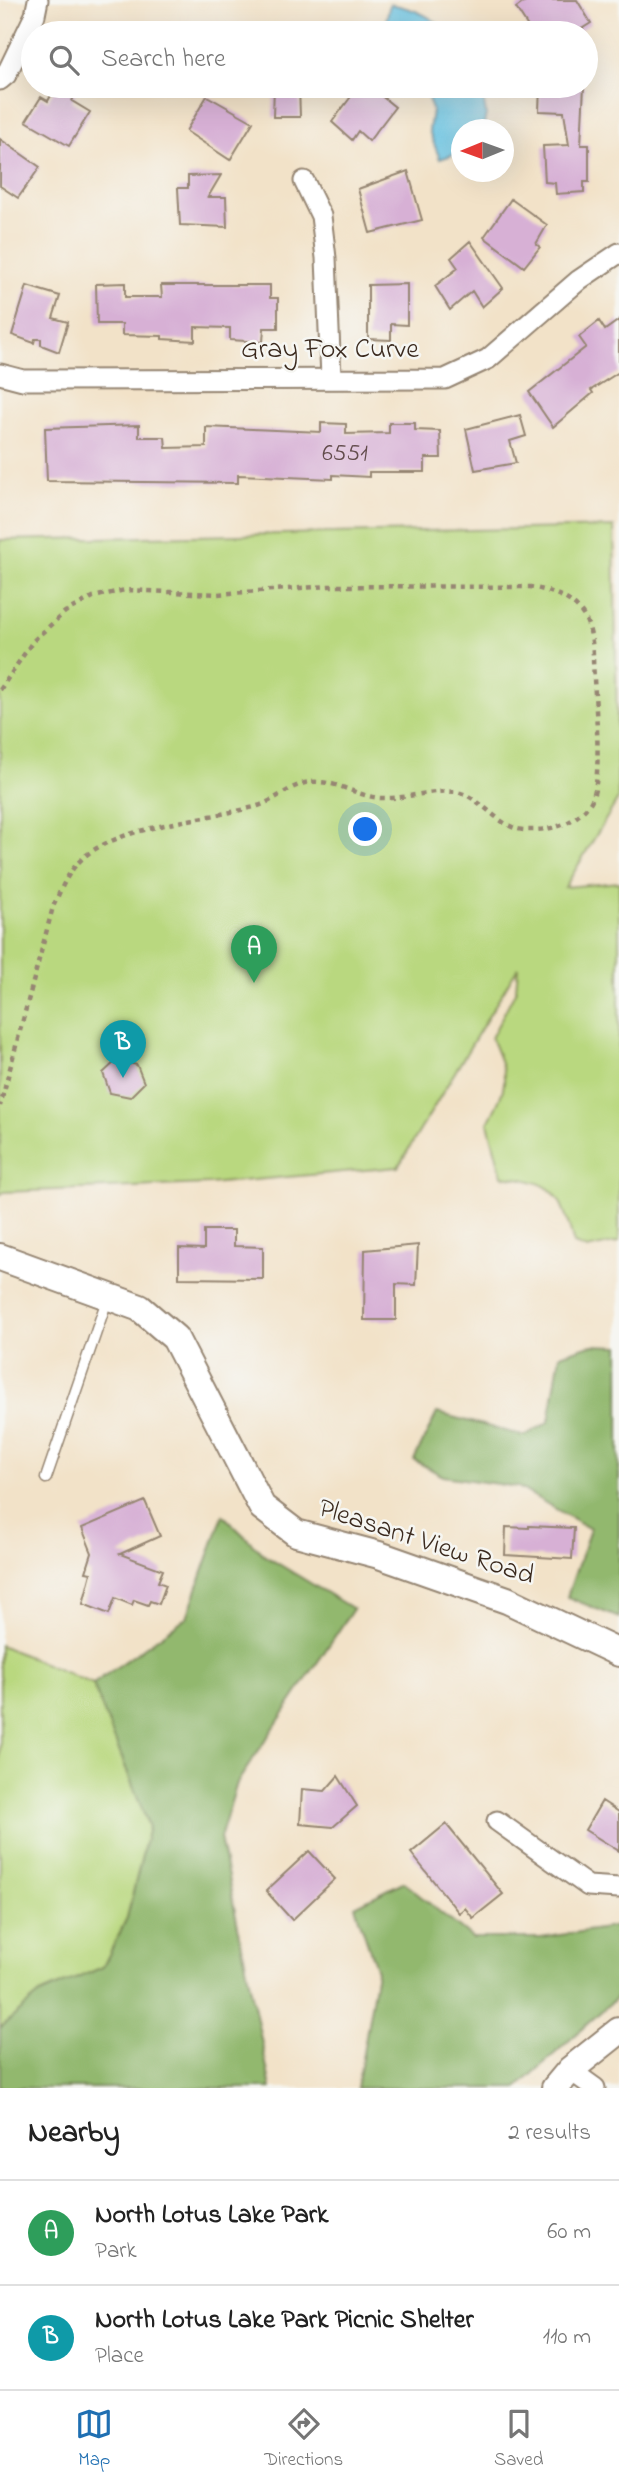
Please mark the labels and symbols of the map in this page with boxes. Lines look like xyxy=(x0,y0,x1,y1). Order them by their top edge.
north arrow xyxy=(451,119,514,182)
street label: Gray Fox Curve xyxy=(241,330,419,371)
house number: 6551 xyxy=(322,437,368,472)
your location xyxy=(348,812,382,846)
pin: A xyxy=(231,925,277,983)
pin: B xyxy=(100,1020,146,1078)
street label: Pleasant View Road xyxy=(313,1489,540,1597)

